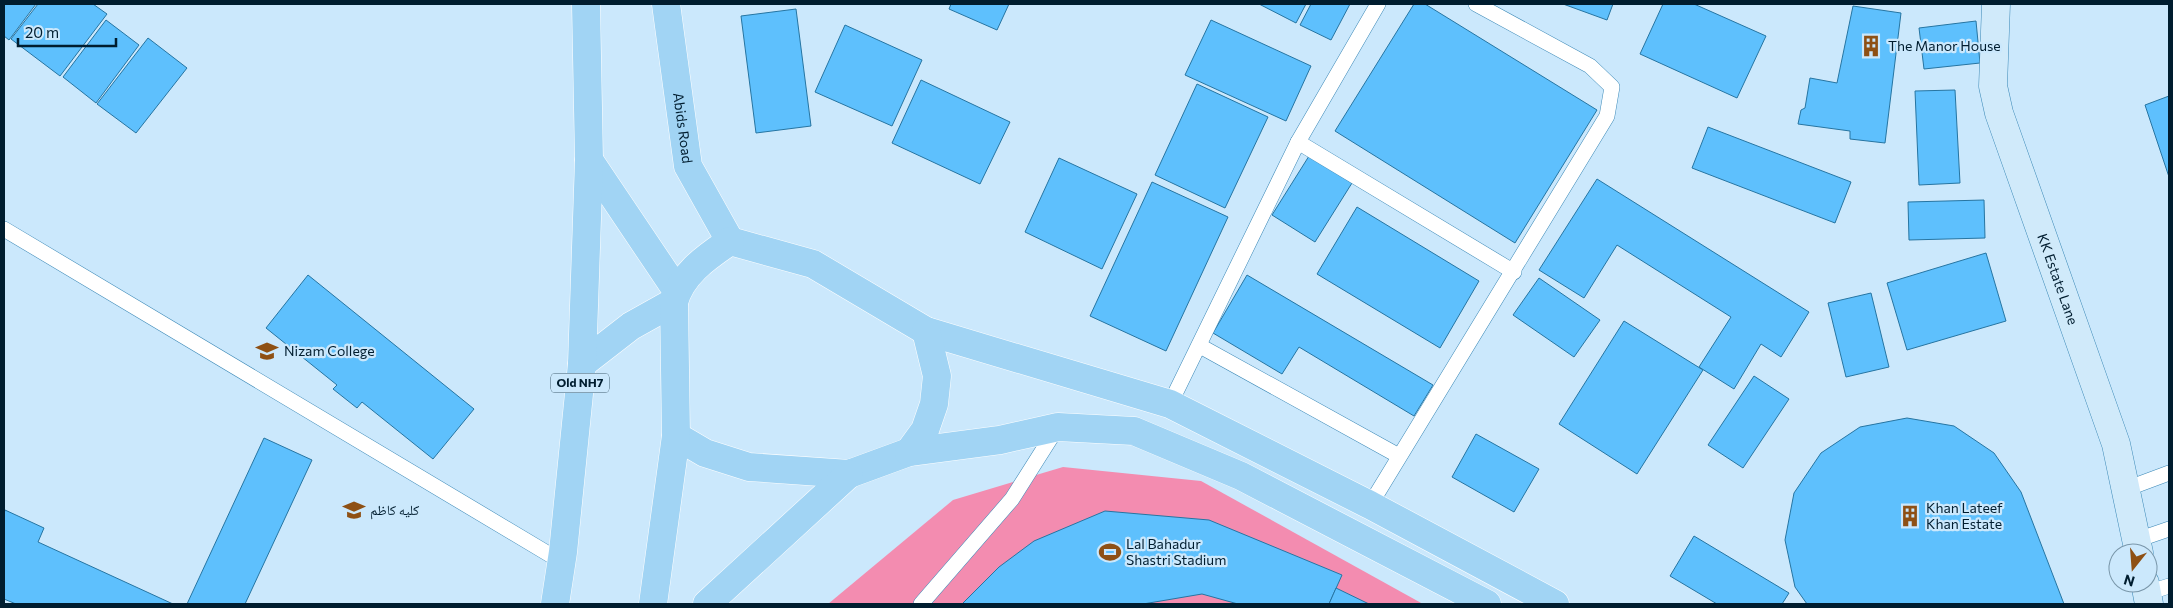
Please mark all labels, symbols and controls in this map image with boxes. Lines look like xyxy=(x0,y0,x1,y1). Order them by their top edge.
scale bar xyxy=(18,15,115,47)
text: 20 m xyxy=(25,23,59,41)
building icon: The Manor House xyxy=(1858,33,1884,59)
place label: The Manor House xyxy=(1888,37,2001,54)
street label: Abids Road xyxy=(670,91,697,164)
street label: KK Estate Lane xyxy=(2034,231,2082,327)
school or university icon: Nizam College xyxy=(254,338,280,364)
place label: Nizam College xyxy=(284,342,375,359)
road number: Old NH7 xyxy=(551,373,609,392)
school or university icon: كليه كاظم xyxy=(341,497,367,523)
place label: Khan Lateef Khan Estate xyxy=(1926,499,2003,532)
place label: كليه كاظم xyxy=(370,501,419,520)
building icon: Khan Lateef Khan Estate xyxy=(1897,503,1923,529)
place label: Lal Bahadur Shastri Stadium xyxy=(1126,535,1226,568)
sports icon: Lal Bahadur Shastri Stadium xyxy=(1097,539,1123,565)
north arrow xyxy=(2108,543,2158,593)
text: N xyxy=(2122,571,2137,591)

